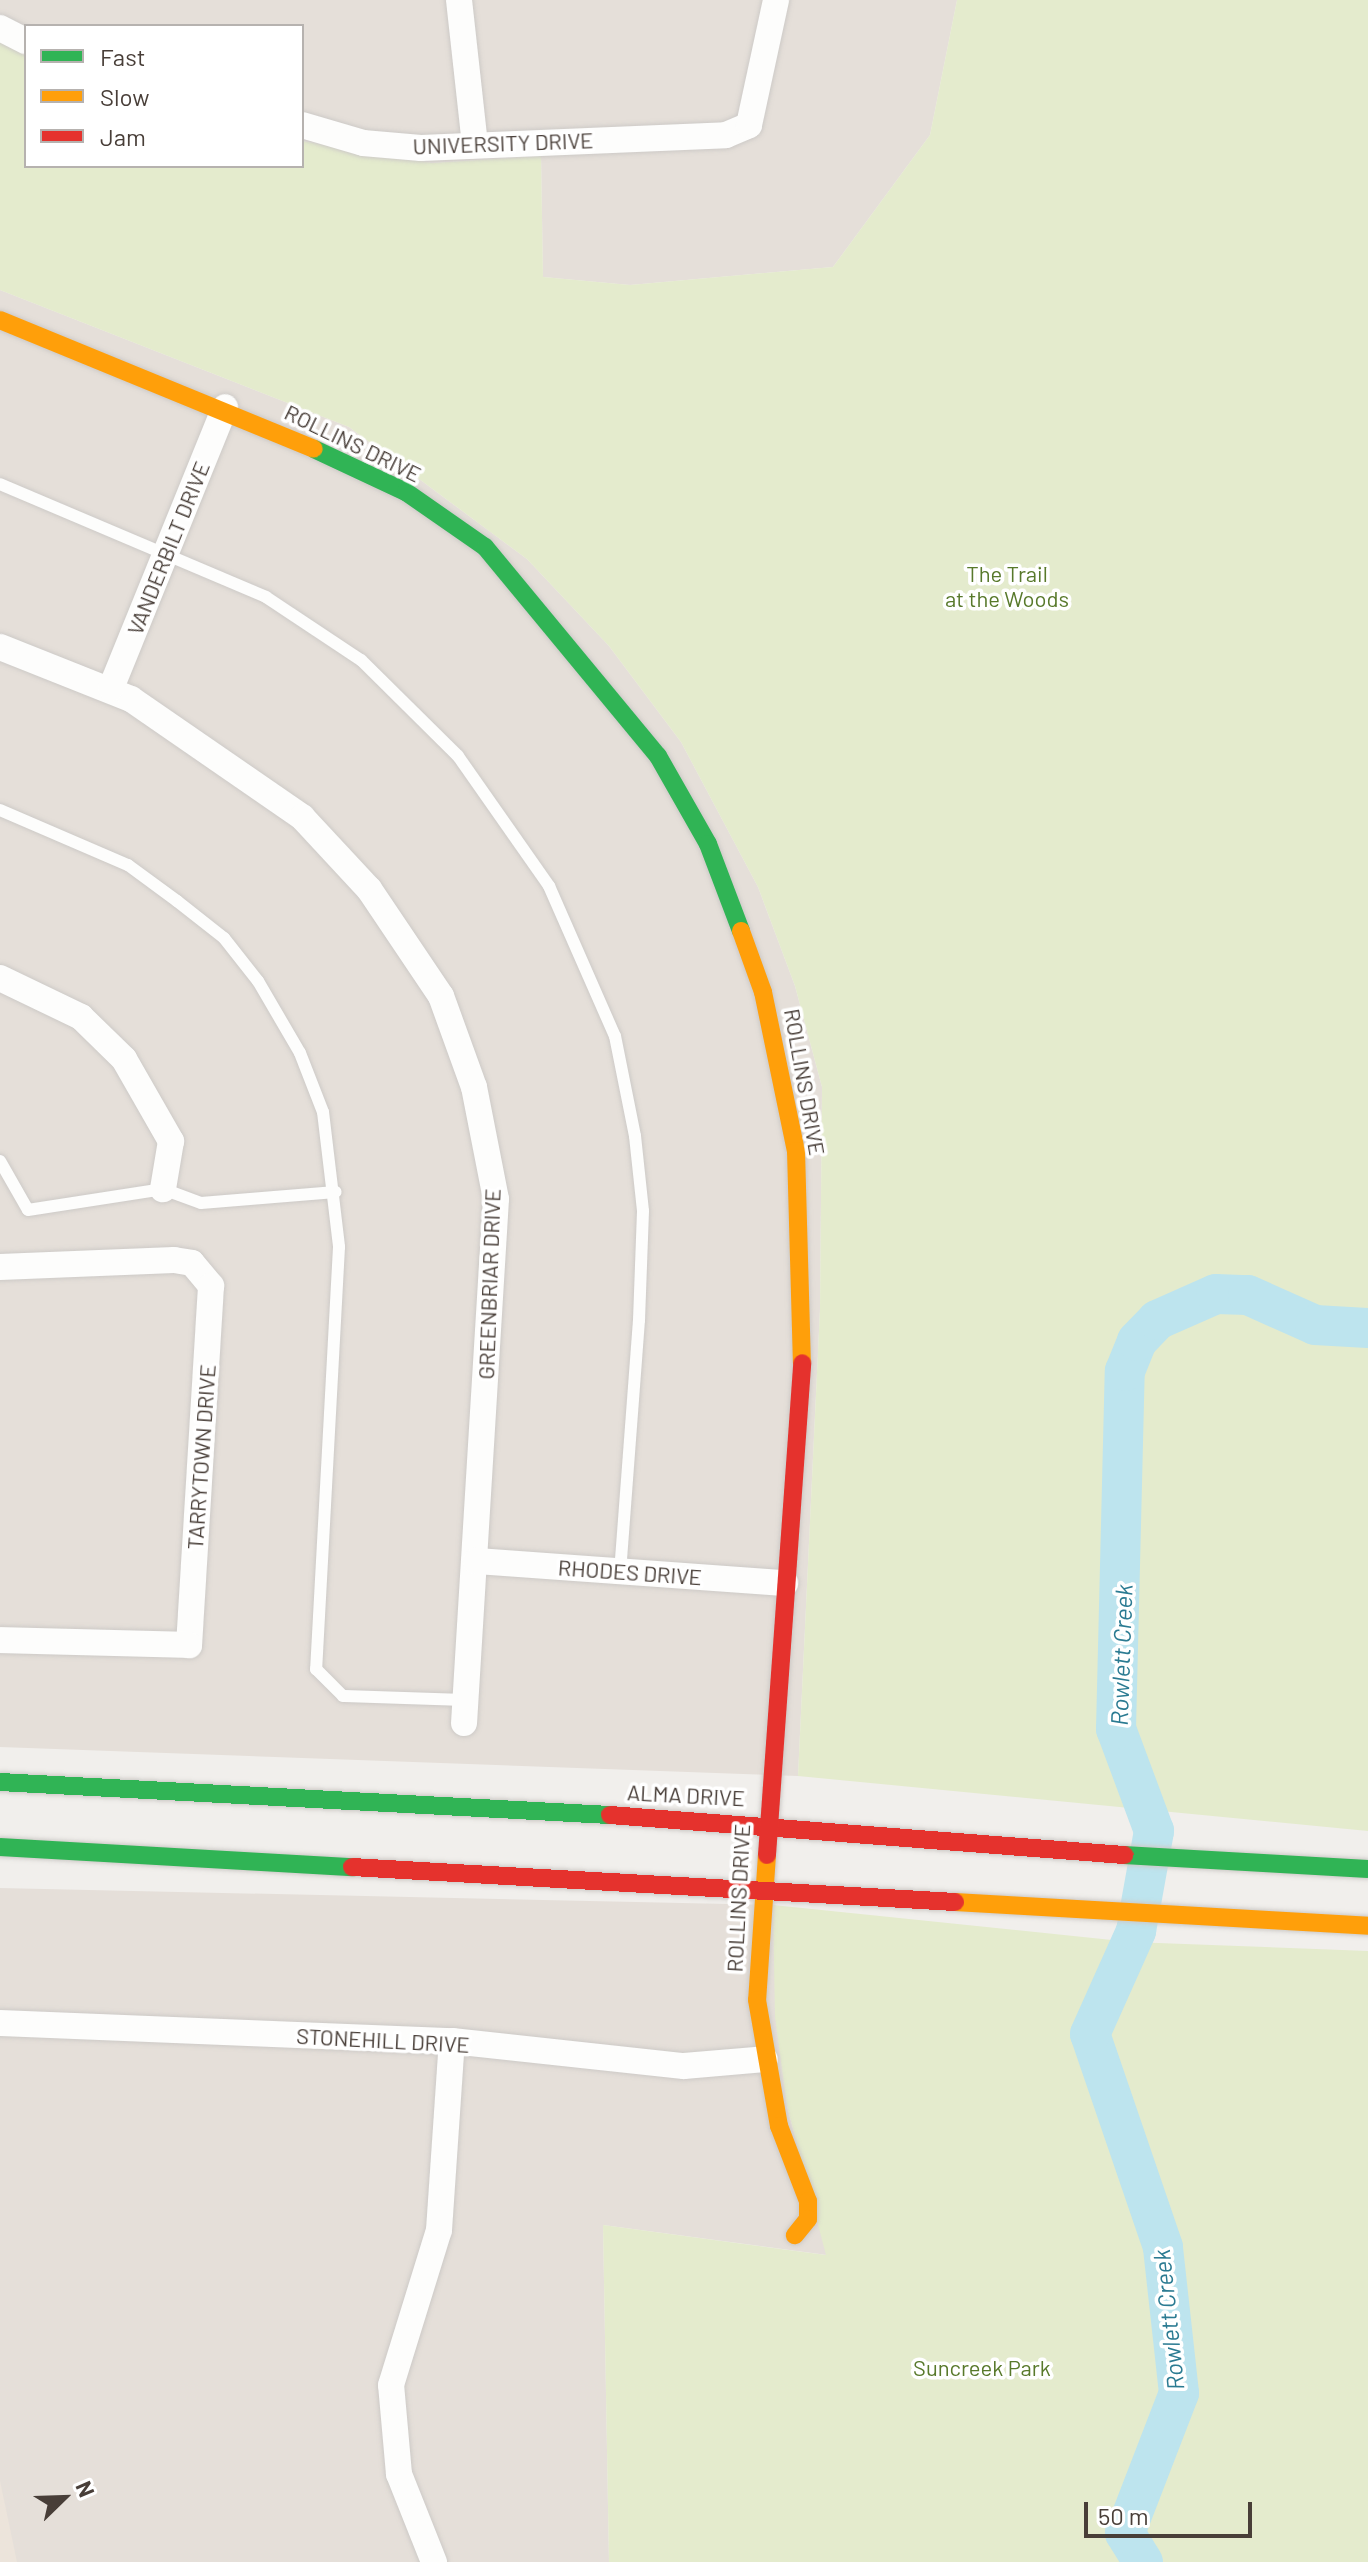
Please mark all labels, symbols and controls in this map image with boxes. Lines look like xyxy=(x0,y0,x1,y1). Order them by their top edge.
legend xyxy=(24,24,304,168)
text: Fast xyxy=(100,42,145,71)
text: Slow xyxy=(100,82,149,111)
text: Jam xyxy=(100,122,146,151)
street label: UNIVERSITY DRIVE xyxy=(412,127,594,159)
street label: ROLLINS DRIVE xyxy=(280,399,426,487)
street label: VANDERBILT DRIVE xyxy=(121,457,215,639)
park label: The Trail at the Woods xyxy=(945,560,1069,612)
street label: ROLLINS DRIVE xyxy=(779,1006,831,1158)
street label: GREENBRIAR DRIVE xyxy=(472,1188,506,1380)
street label: TARRYTOWN DRIVE xyxy=(181,1363,221,1551)
street label: RHODES DRIVE xyxy=(557,1554,703,1590)
water label: Rowlett Creek xyxy=(1104,1584,1138,1726)
street label: ALMA DRIVE xyxy=(626,1779,746,1811)
street label: ROLLINS DRIVE xyxy=(721,1823,755,1973)
street label: STONEHILL DRIVE xyxy=(296,2022,470,2058)
water label: Rowlett Creek xyxy=(1146,2248,1190,2392)
park label: Suncreek Park xyxy=(913,2355,1051,2381)
north arrow xyxy=(24,2458,104,2538)
text: N xyxy=(71,2477,101,2500)
scale bar xyxy=(1088,2486,1256,2536)
text: 50 m xyxy=(1098,2501,1149,2530)

